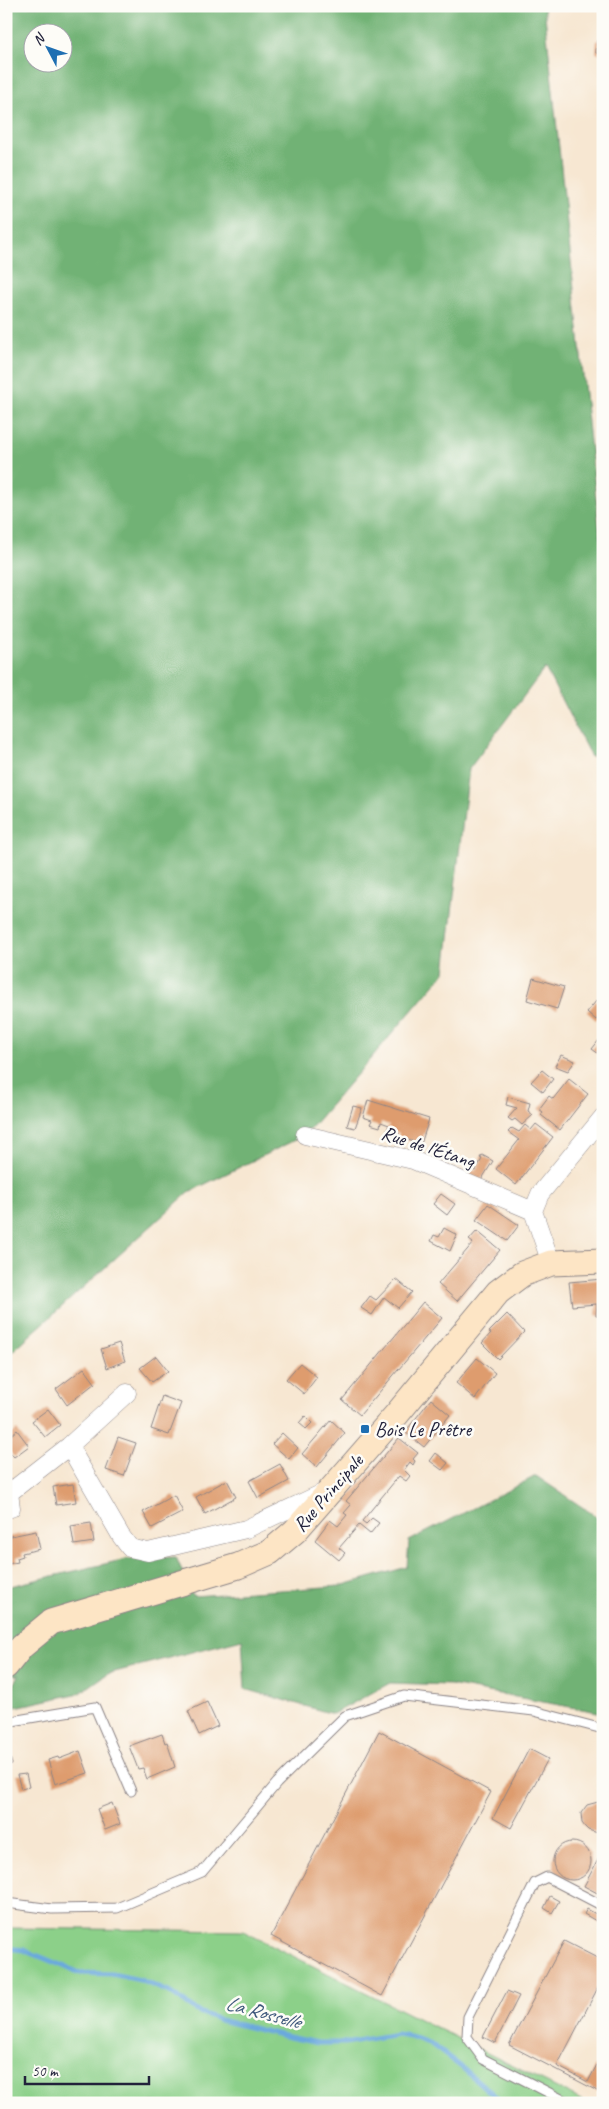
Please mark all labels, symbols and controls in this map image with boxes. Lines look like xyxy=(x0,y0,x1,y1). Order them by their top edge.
north arrow xyxy=(22,22,72,72)
text: N xyxy=(29,29,49,49)
street label: Rue de l'Étang xyxy=(378,1120,479,1174)
place label: Bois Le Prêtre xyxy=(375,1417,472,1442)
marker: Bois Le Prêtre xyxy=(359,1423,371,1435)
street label: Rue Principale xyxy=(288,1448,369,1537)
water label: La Rosselle xyxy=(223,1990,306,2035)
scale bar xyxy=(25,2054,149,2086)
text: 50 m xyxy=(32,2062,59,2081)

